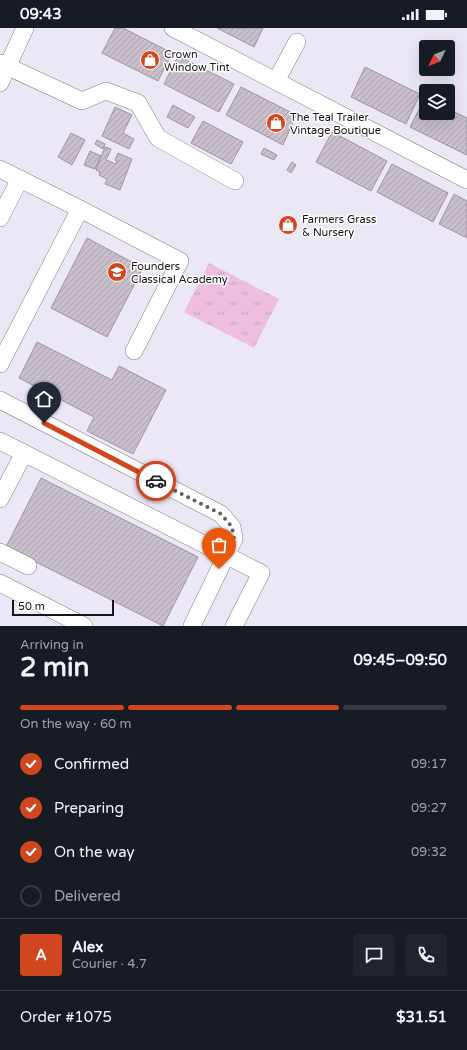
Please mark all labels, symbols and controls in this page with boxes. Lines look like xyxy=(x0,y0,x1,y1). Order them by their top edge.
text: 09:43 xyxy=(20,5,62,23)
north arrow xyxy=(419,40,455,76)
map controls xyxy=(419,40,455,120)
place label: Crown Window Tint xyxy=(164,48,230,74)
shop icon: Crown Window Tint xyxy=(139,49,161,71)
button: layers xyxy=(419,84,455,120)
place label: The Teal Trailer Vintage Boutique xyxy=(290,111,381,137)
shop icon: The Teal Trailer Vintage Boutique xyxy=(265,112,287,134)
place label: Farmers Grass & Nursery xyxy=(302,213,376,239)
shop icon: Farmers Grass & Nursery xyxy=(277,214,299,236)
place label: Founders Classical Academy xyxy=(131,260,228,286)
school or university icon: Founders Classical Academy xyxy=(106,261,128,283)
pin xyxy=(27,382,61,423)
icon: home xyxy=(33,388,55,410)
courier xyxy=(136,461,176,501)
icon: car xyxy=(145,470,167,492)
pin xyxy=(202,528,236,569)
icon: bag xyxy=(208,534,230,556)
scale bar xyxy=(12,598,114,617)
text: 50 m xyxy=(18,600,45,613)
text: Arriving in xyxy=(20,637,84,653)
text: 09:45–09:50 xyxy=(354,651,447,669)
text: 2 min xyxy=(20,652,89,683)
text: On the way · 60 m xyxy=(20,716,132,732)
icon: check xyxy=(20,753,42,775)
text: Confirmed xyxy=(54,755,129,773)
text: 09:17 xyxy=(411,756,447,772)
icon: check xyxy=(20,797,42,819)
text: Preparing xyxy=(54,799,124,817)
text: 09:27 xyxy=(411,800,447,816)
icon: check xyxy=(20,841,42,863)
text: On the way xyxy=(54,843,134,861)
text: 09:32 xyxy=(411,844,447,860)
text: Delivered xyxy=(54,887,121,905)
button: chat xyxy=(353,934,395,976)
button: phone xyxy=(405,934,447,976)
text: Alex xyxy=(72,938,103,956)
text: A xyxy=(35,946,47,964)
text: Courier · 4.7 xyxy=(72,956,147,972)
text: Order #1075 xyxy=(20,1008,112,1026)
text: $31.51 xyxy=(396,1008,447,1026)

